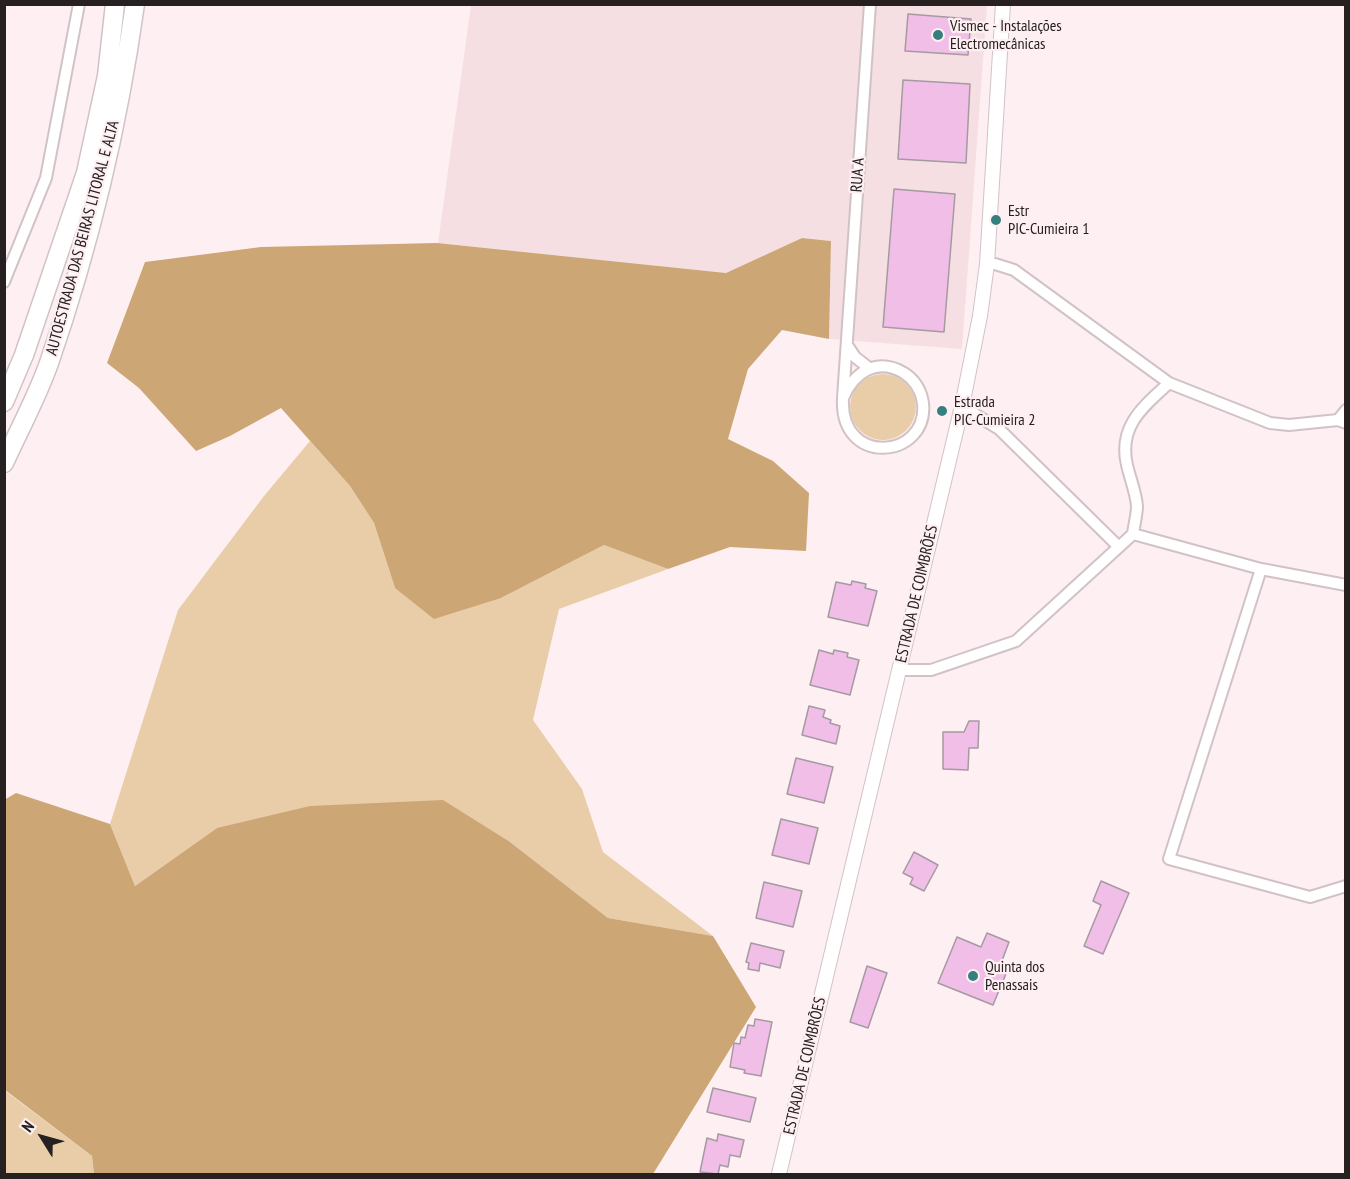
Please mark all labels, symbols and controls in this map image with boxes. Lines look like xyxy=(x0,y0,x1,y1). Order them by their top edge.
place label: Vismec - Instalações Electromecânicas xyxy=(950,16,1062,54)
marker: Vismec - Instalações Electromecânicas xyxy=(931,28,945,42)
street label: AUTOESTRADA DAS BEIRAS LITORAL E ALTA xyxy=(42,118,124,358)
street label: RUA A xyxy=(847,157,869,193)
place label: Estr PIC-Cumieira 1 xyxy=(1008,201,1089,239)
marker: Estr PIC-Cumieira 1 xyxy=(989,213,1003,227)
place label: Estrada PIC-Cumieira 2 xyxy=(954,392,1035,430)
marker: Estrada PIC-Cumieira 2 xyxy=(935,404,949,418)
street label: ESTRADA DE COIMBRÕES xyxy=(892,523,942,665)
place label: Quinta dos Penassais xyxy=(985,957,1045,995)
marker: Quinta dos Penassais xyxy=(966,969,980,983)
street label: ESTRADA DE COIMBRÕES xyxy=(780,995,830,1137)
north arrow xyxy=(12,1107,72,1167)
text: N xyxy=(17,1117,38,1136)

